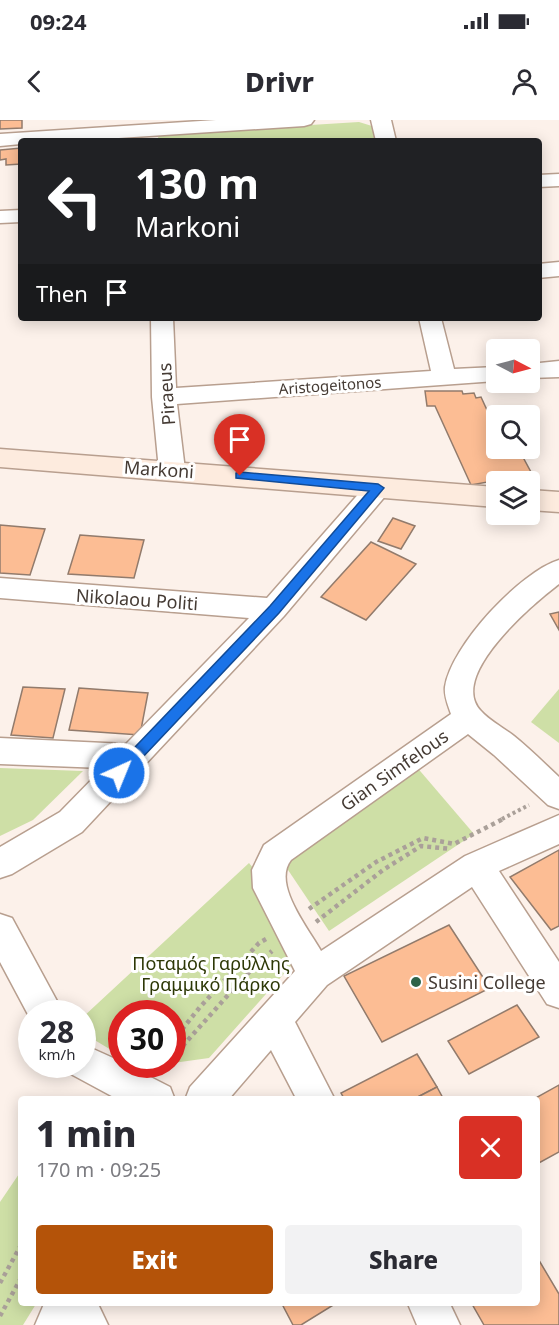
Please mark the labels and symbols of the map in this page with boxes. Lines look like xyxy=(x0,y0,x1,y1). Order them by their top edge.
north arrow xyxy=(486,339,540,393)
street label: Piraeus xyxy=(152,362,180,426)
street label: Aristogeitonos xyxy=(278,371,382,399)
pin xyxy=(214,414,265,476)
street label: Markoni xyxy=(123,455,195,483)
street label: Nikolaou Politi xyxy=(75,583,199,615)
street label: Gian Simfelous xyxy=(335,724,453,816)
position arrow xyxy=(87,741,151,805)
park label: Ποταμός Γαρύλλης Γραμμικό Πάρκο xyxy=(132,951,290,996)
place label: Susini College xyxy=(428,970,546,994)
marker: Susini College xyxy=(409,975,423,989)
speed limit sign: 30 xyxy=(108,1000,186,1078)

